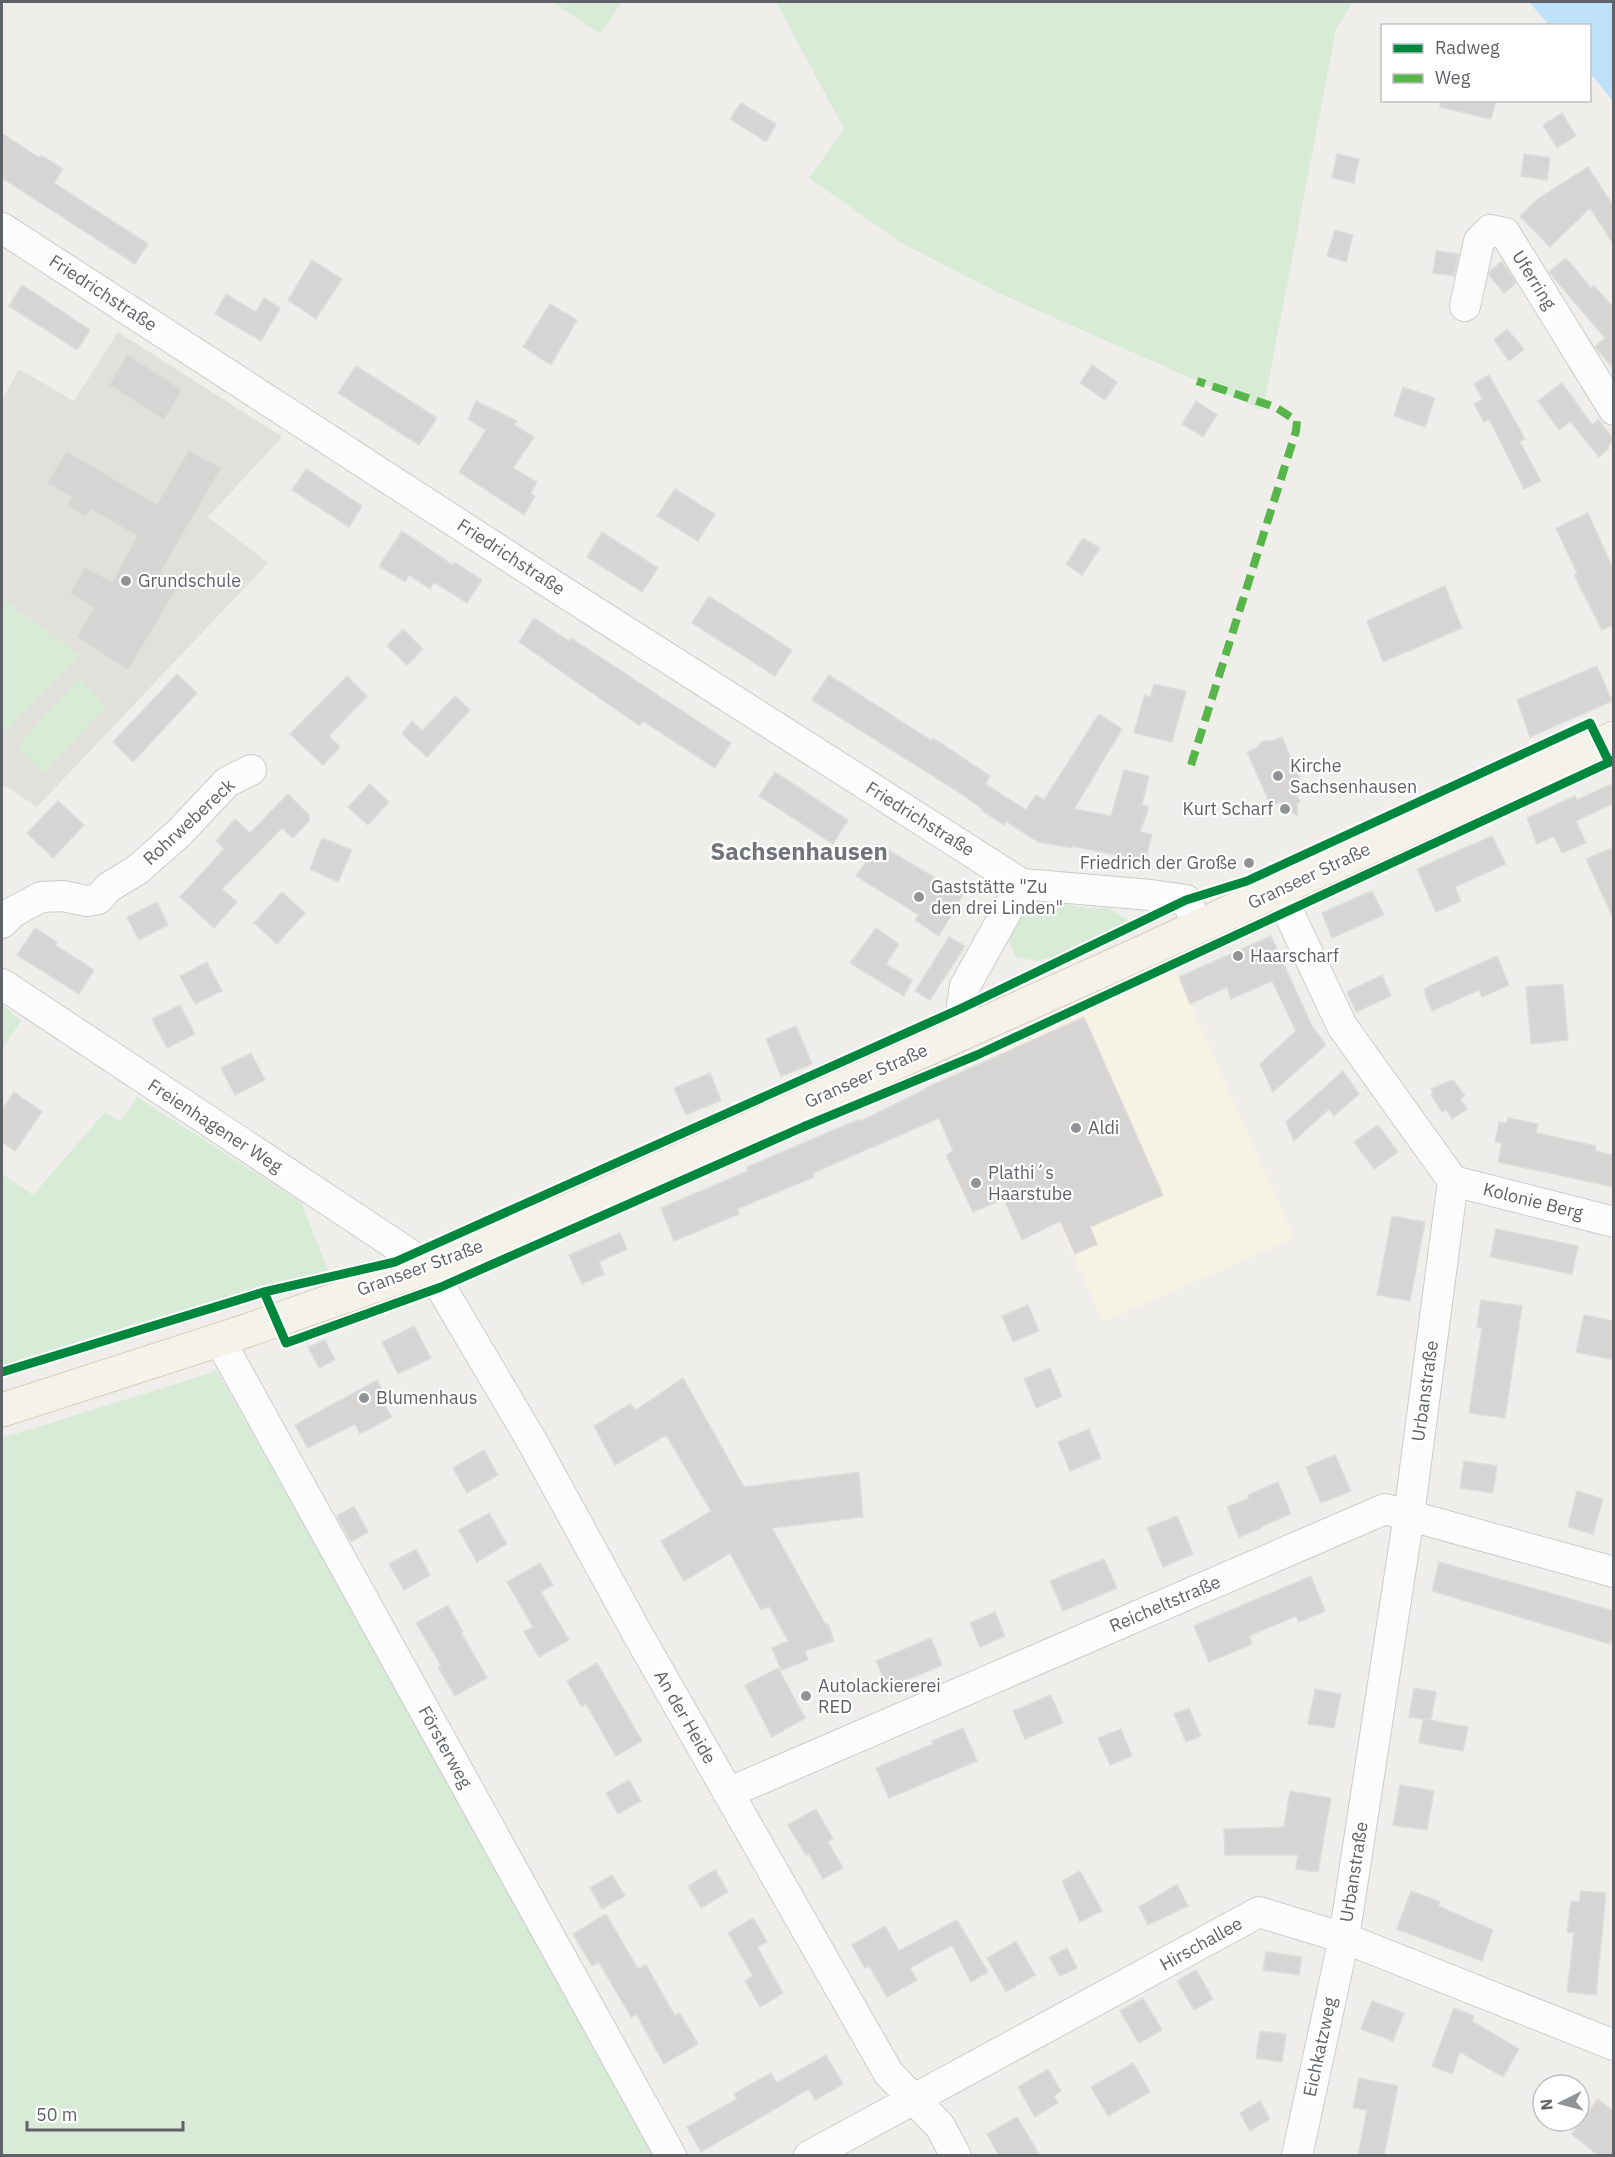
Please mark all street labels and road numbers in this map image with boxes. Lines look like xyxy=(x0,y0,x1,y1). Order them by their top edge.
street label: Uferring xyxy=(1507,246,1562,314)
street label: Friedrichstraße xyxy=(45,249,162,336)
street label: Friedrichstraße xyxy=(453,513,570,600)
street label: Rohrwebereck xyxy=(138,773,240,870)
street label: Friedrichstraße xyxy=(862,776,979,861)
street label: Granseer Straße xyxy=(1244,837,1374,914)
street label: Granseer Straße xyxy=(801,1038,931,1113)
street label: Freienhagener Weg xyxy=(144,1073,287,1178)
street label: Kolonie Berg xyxy=(1481,1177,1586,1224)
street label: Granseer Straße xyxy=(354,1234,486,1301)
street label: Urbanstraße xyxy=(1406,1339,1443,1443)
street label: Reicheltstraße xyxy=(1106,1570,1224,1637)
street label: An der Heide xyxy=(649,1666,722,1768)
street label: Försterweg xyxy=(413,1701,478,1793)
street label: Urbanstraße xyxy=(1334,1820,1373,1924)
street label: Hirschallee xyxy=(1155,1911,1246,1976)
street label: Eichkatzweg xyxy=(1298,1995,1341,2099)

